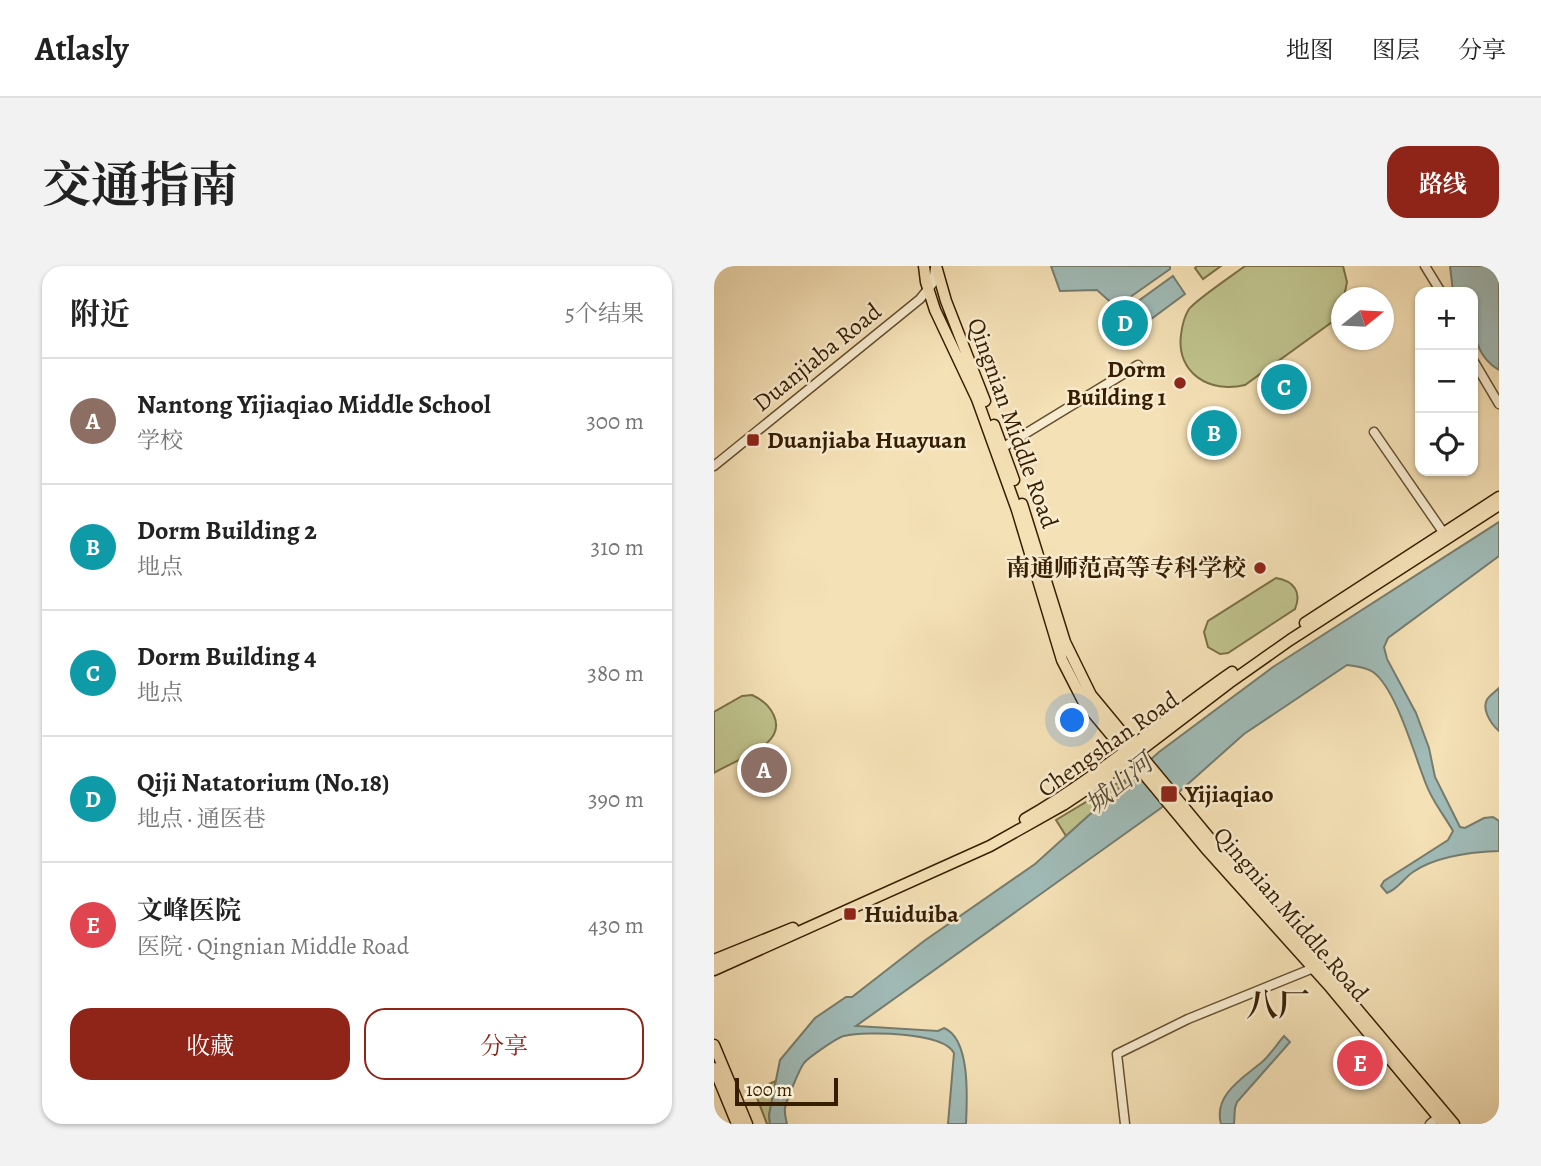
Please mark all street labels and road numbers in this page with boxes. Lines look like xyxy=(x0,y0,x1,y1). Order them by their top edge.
street label: Duanjiaba Road xyxy=(746,295,888,419)
street label: Qingnian Middle Road xyxy=(960,313,1066,533)
street label: Chengshan Road xyxy=(1031,683,1185,805)
street label: Qingnian Middle Road xyxy=(1206,820,1376,1008)

